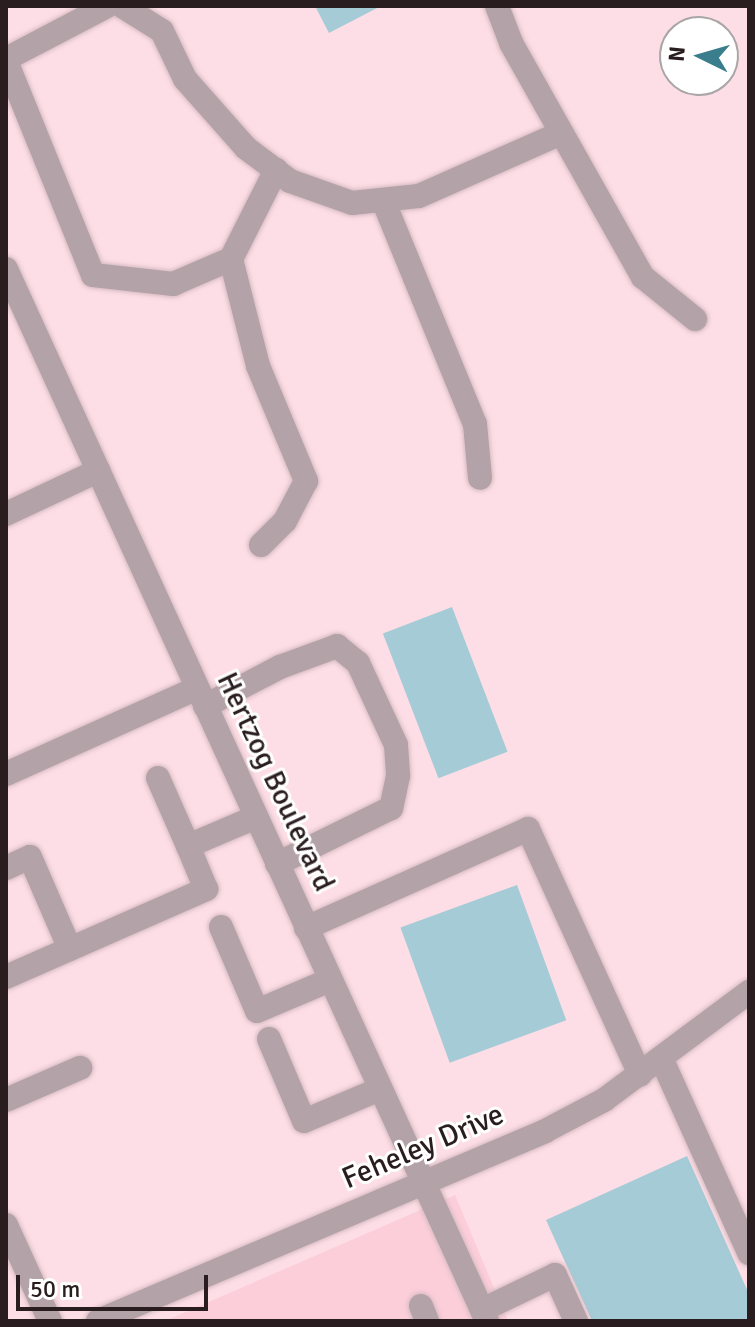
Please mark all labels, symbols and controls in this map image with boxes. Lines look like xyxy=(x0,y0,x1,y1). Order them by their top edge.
north arrow xyxy=(659,16,739,96)
text: N xyxy=(662,45,691,63)
street label: Hertzog Boulevard xyxy=(208,667,342,897)
street label: Feheley Drive xyxy=(337,1097,509,1197)
scale bar xyxy=(20,1259,212,1309)
text: 50 m xyxy=(30,1274,80,1304)

